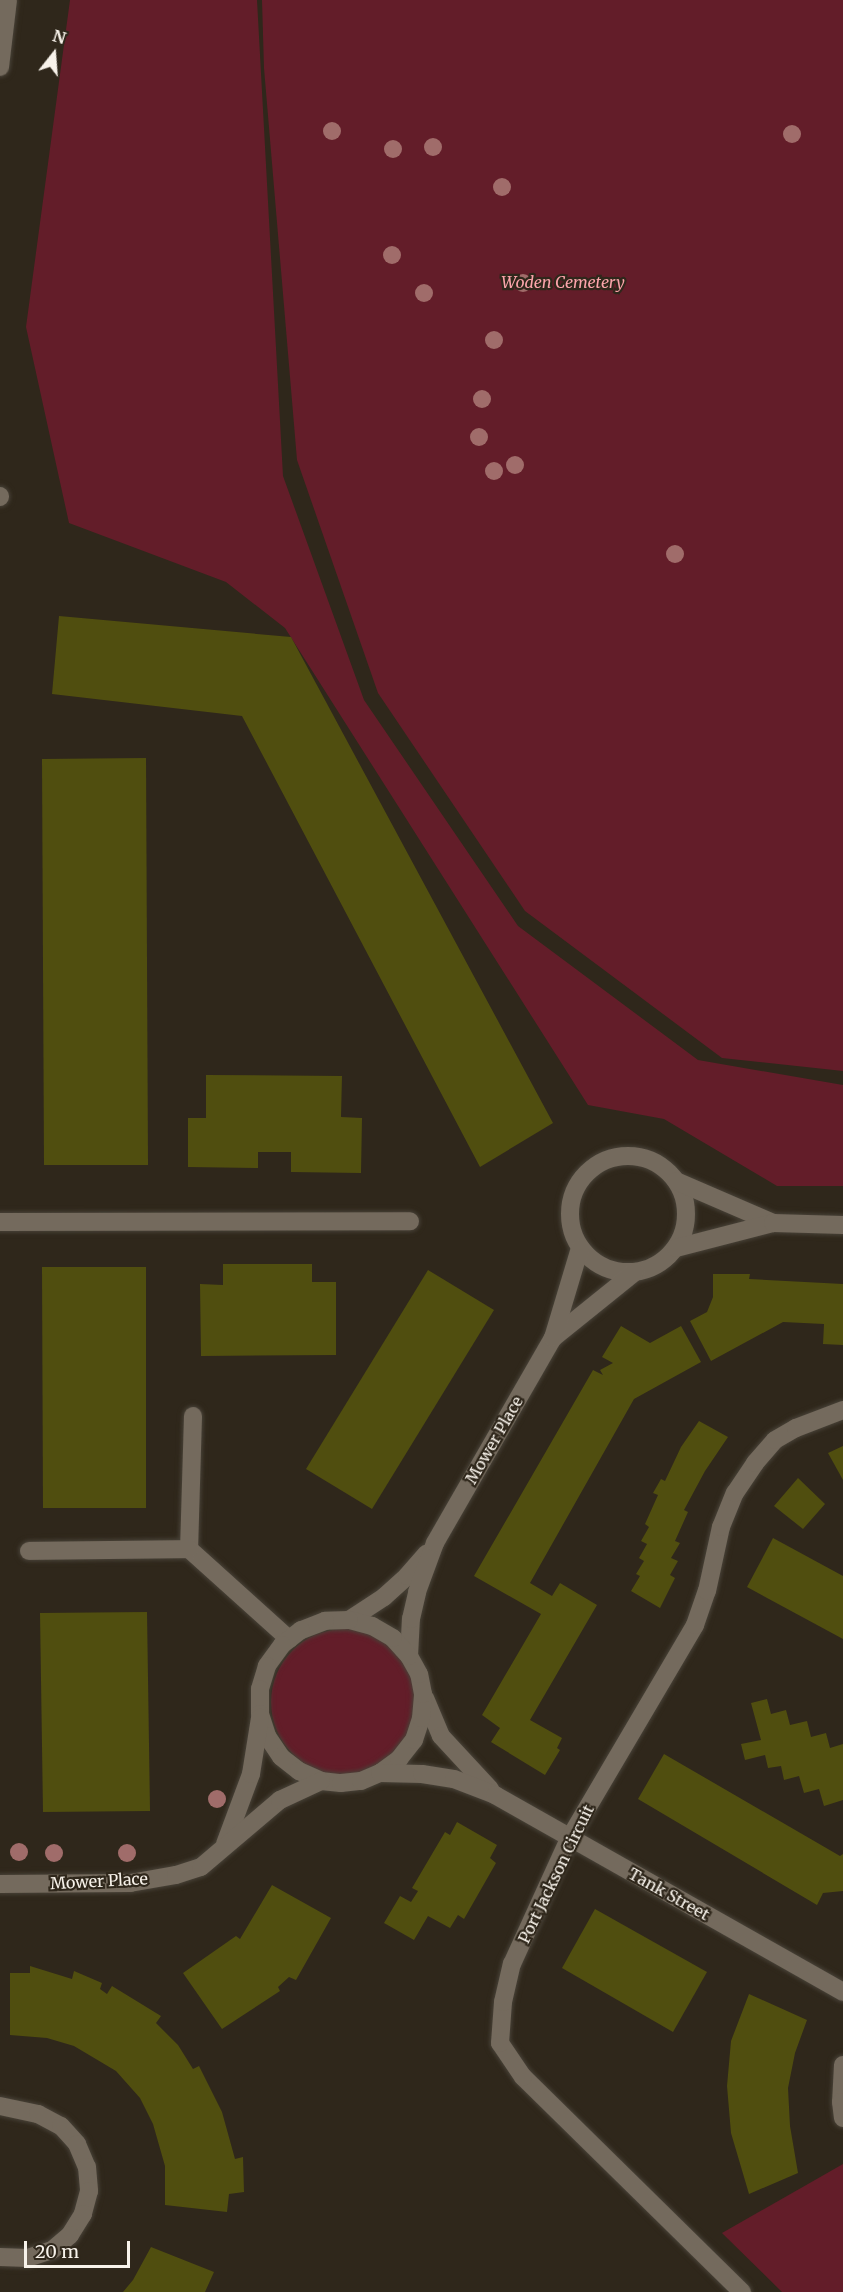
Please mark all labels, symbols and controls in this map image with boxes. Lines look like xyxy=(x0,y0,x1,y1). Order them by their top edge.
north arrow xyxy=(24,24,84,84)
text: N xyxy=(50,25,68,48)
park label: Woden Cemetery xyxy=(501,272,625,292)
street label: Mower Place xyxy=(461,1393,527,1487)
street label: Port Jackson Circuit xyxy=(514,1802,598,1946)
street label: Tank Street xyxy=(625,1864,713,1924)
street label: Mower Place xyxy=(50,1869,148,1893)
scale bar xyxy=(27,2229,134,2267)
text: 20 m xyxy=(35,2240,79,2263)

